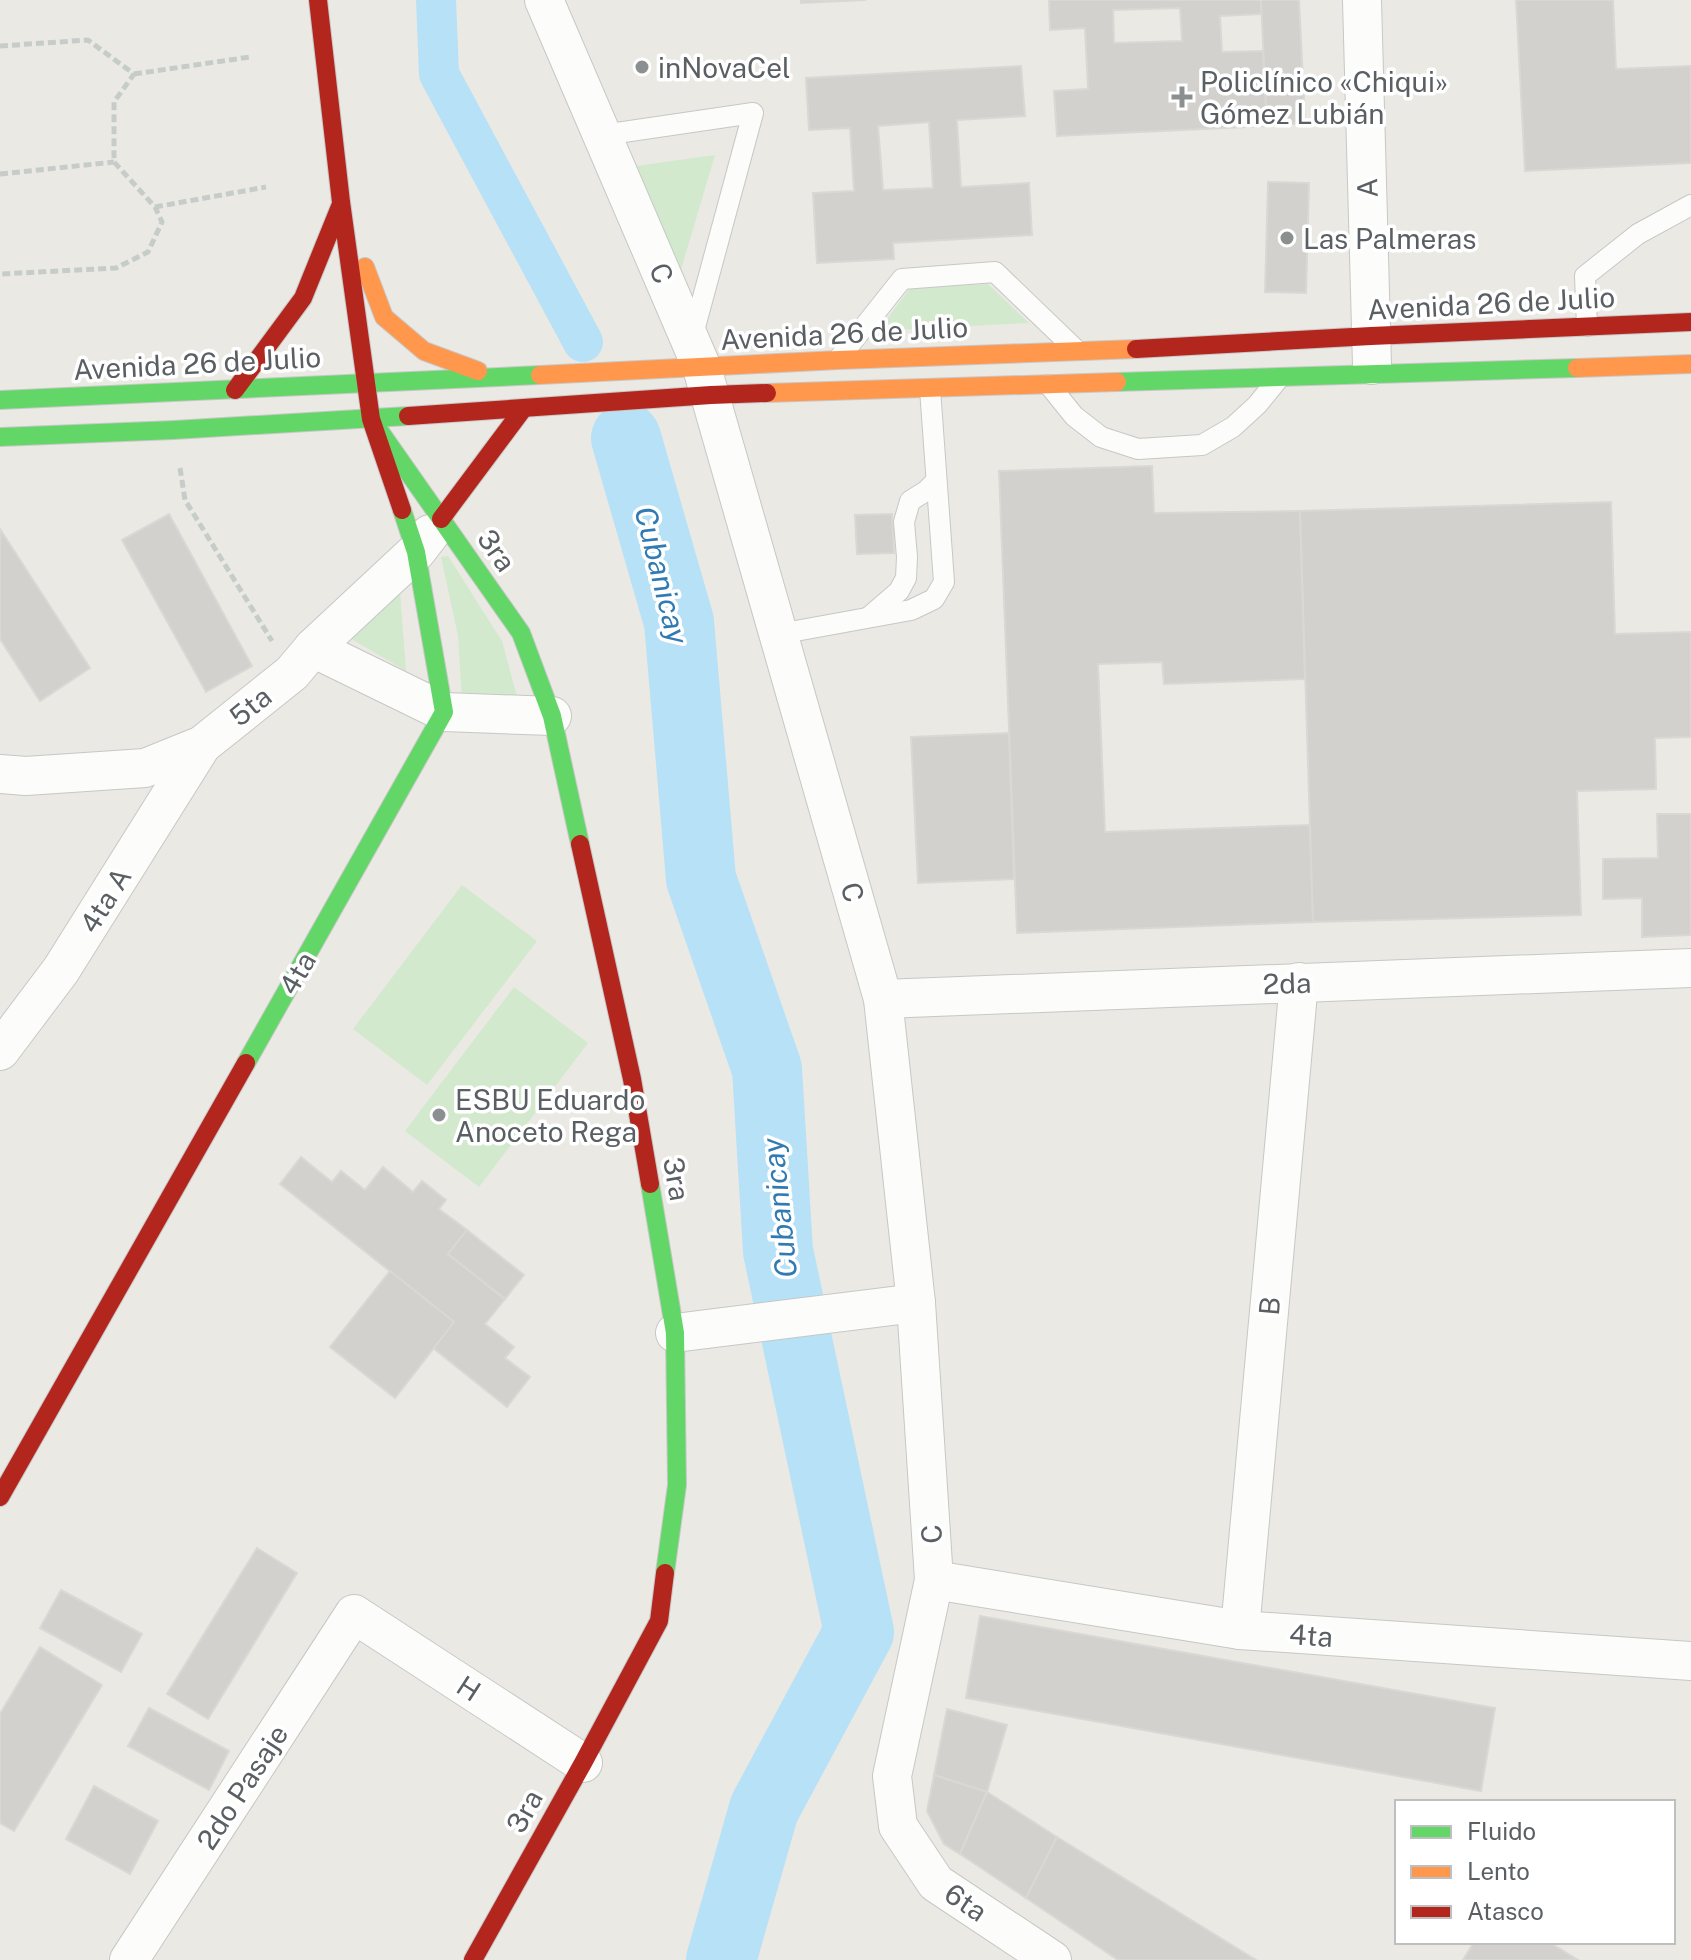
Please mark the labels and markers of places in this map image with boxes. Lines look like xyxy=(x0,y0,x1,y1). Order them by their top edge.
place label: inNovaCel xyxy=(658,51,791,84)
marker: inNovaCel xyxy=(633,58,651,76)
place label: Policlínico «Chiqui» Gómez Lubián xyxy=(1200,65,1448,130)
marker: Policlínico «Chiqui» Gómez Lubián xyxy=(1171,86,1193,108)
place label: Las Palmeras xyxy=(1303,222,1476,255)
marker: Las Palmeras xyxy=(1278,229,1296,247)
place label: ESBU Eduardo Anoceto Rega xyxy=(455,1083,645,1148)
marker: ESBU Eduardo Anoceto Rega xyxy=(430,1106,448,1124)

